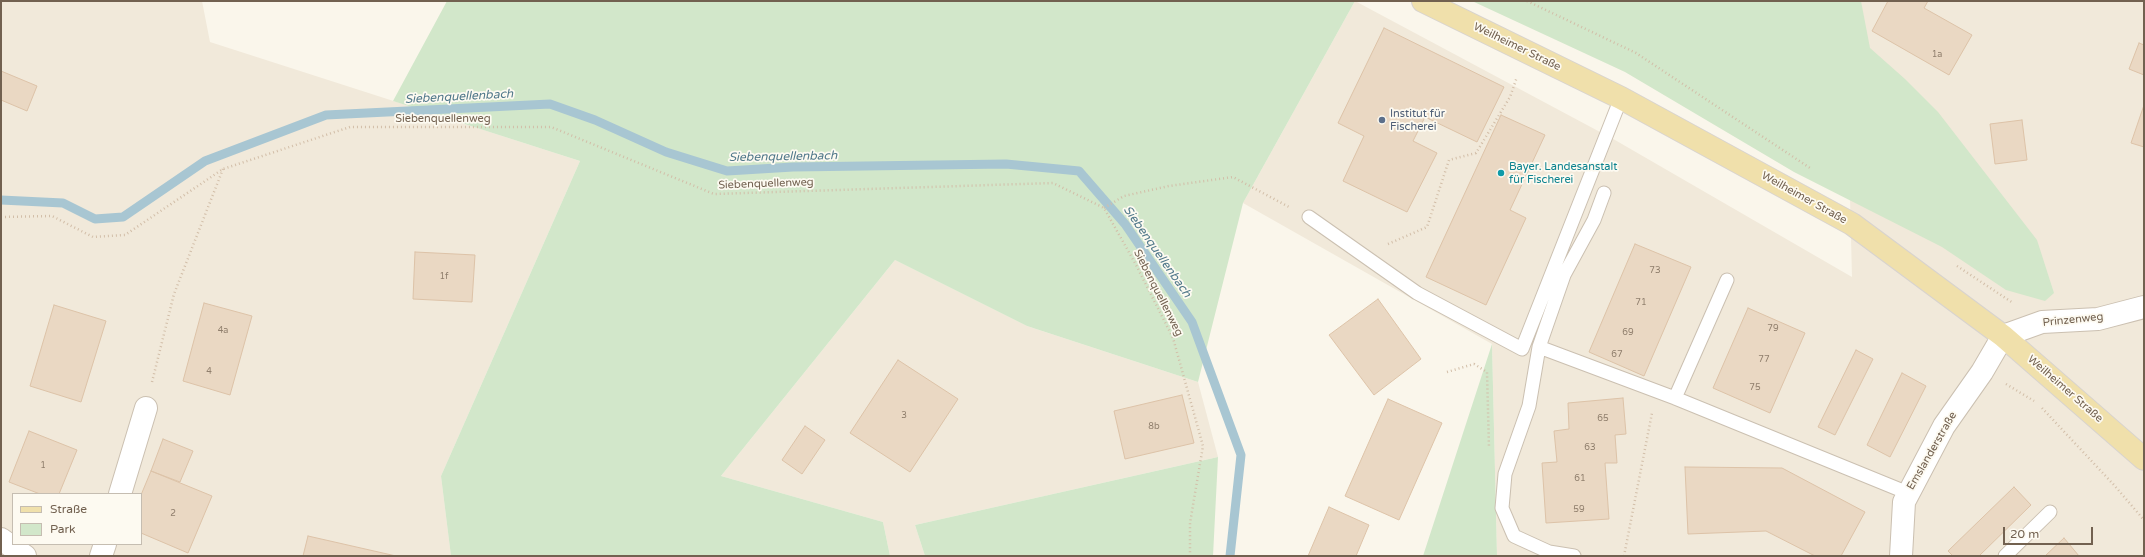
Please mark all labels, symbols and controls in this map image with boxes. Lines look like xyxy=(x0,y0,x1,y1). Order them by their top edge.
street label: Weilheimer Straße xyxy=(1471,20,1563,74)
house number: 1a xyxy=(1932,50,1942,60)
water label: Siebenquellenbach xyxy=(404,87,514,107)
place label: Institut für Fischerei xyxy=(1390,107,1445,133)
street label: Siebenquellenweg xyxy=(395,112,491,126)
marker: Institut für Fischerei xyxy=(1377,115,1387,125)
water label: Siebenquellenbach xyxy=(729,149,837,165)
place label: Bayer. Landesanstalt für Fischerei xyxy=(1509,160,1617,186)
marker: Bayer. Landesanstalt für Fischerei xyxy=(1496,168,1506,178)
street label: Weilheimer Straße xyxy=(1759,169,1849,227)
street label: Siebenquellenweg xyxy=(718,176,814,192)
water label: Siebenquellenbach xyxy=(1120,203,1194,301)
street label: Siebenquellenweg xyxy=(1130,247,1186,339)
house number: 73 xyxy=(1649,266,1661,276)
house number: 1f xyxy=(439,272,449,282)
house number: 71 xyxy=(1635,298,1647,308)
street label: Prinzenweg xyxy=(2042,310,2104,330)
house number: 79 xyxy=(1767,324,1779,334)
house number: 4a xyxy=(218,326,228,336)
house number: 69 xyxy=(1622,328,1634,338)
house number: 67 xyxy=(1611,350,1623,360)
street label: Weilheimer Straße xyxy=(2025,353,2105,425)
house number: 77 xyxy=(1758,355,1770,365)
house number: 4 xyxy=(206,367,212,377)
house number: 75 xyxy=(1749,383,1761,393)
street label: Emslanderstraße xyxy=(1904,410,1960,492)
house number: 3 xyxy=(901,411,907,421)
house number: 65 xyxy=(1597,414,1609,424)
house number: 8b xyxy=(1148,422,1160,432)
house number: 63 xyxy=(1584,443,1596,453)
house number: 1 xyxy=(40,461,46,471)
house number: 61 xyxy=(1574,474,1586,484)
legend xyxy=(12,493,142,545)
text: Straße xyxy=(50,502,87,516)
house number: 59 xyxy=(1573,505,1585,515)
house number: 2 xyxy=(170,509,176,519)
scale bar xyxy=(2005,519,2095,545)
text: Park xyxy=(50,522,76,536)
text: 20 m xyxy=(2010,527,2039,541)

